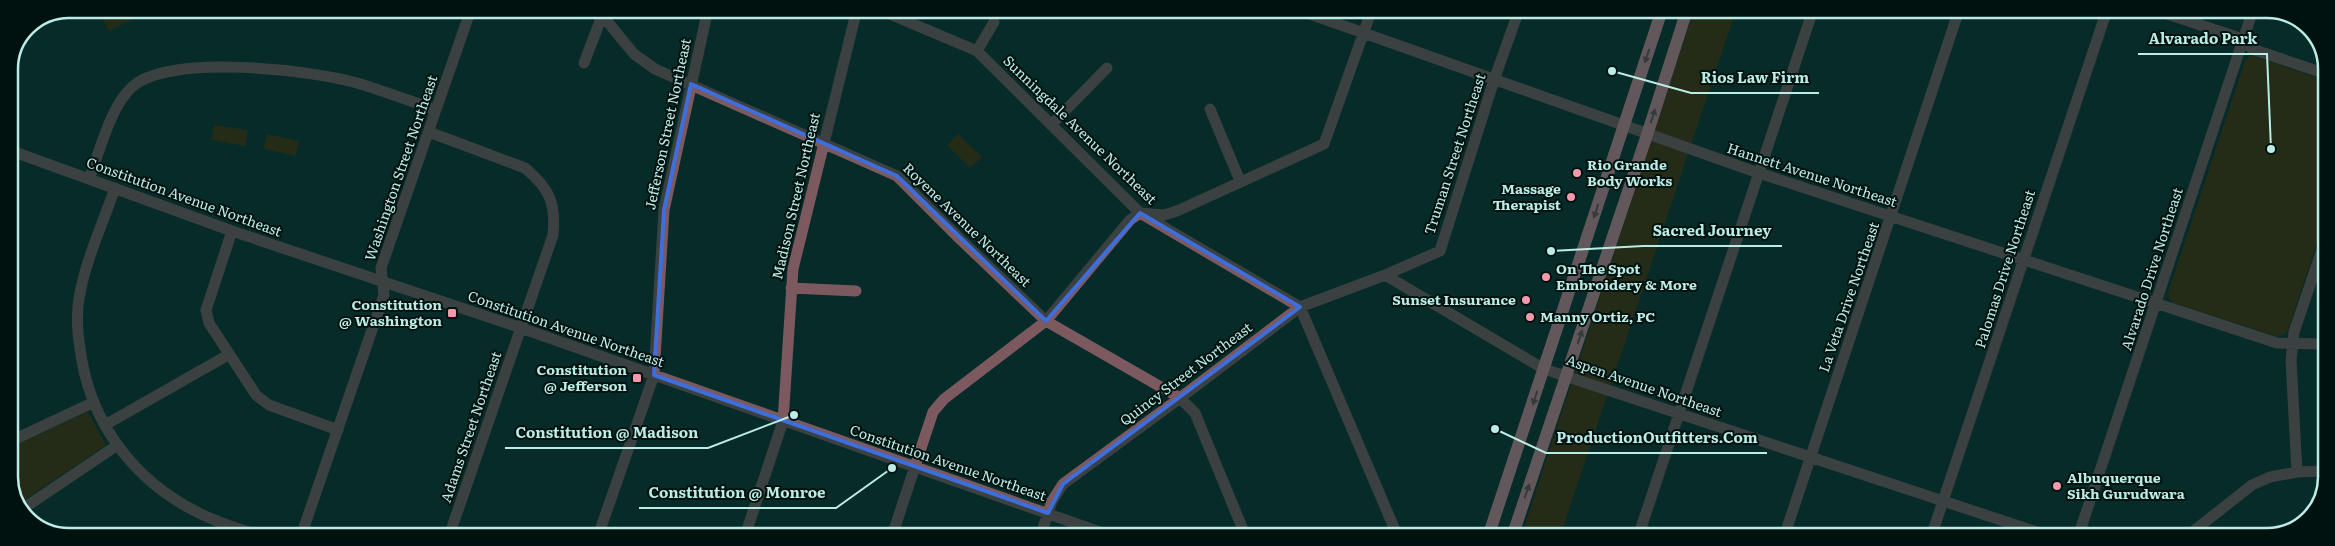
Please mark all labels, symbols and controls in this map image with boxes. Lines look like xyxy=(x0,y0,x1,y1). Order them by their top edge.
callout: Alvarado Park xyxy=(2138,24,2267,54)
text: Alvarado Park xyxy=(2149,26,2258,49)
street label: Jefferson Street Northeast xyxy=(639,36,695,211)
one-way arrow xyxy=(1642,49,1650,64)
street label: Sunningdale Avenue Northeast xyxy=(999,50,1162,208)
callout: Rios Law Firm xyxy=(1691,63,1819,93)
text: Rios Law Firm xyxy=(1701,65,1809,88)
street label: Truman Street Northeast xyxy=(1419,70,1490,237)
street label: Washington Street Northeast xyxy=(359,72,441,263)
one-way arrow xyxy=(1650,109,1658,124)
street label: Madison Street Northeast xyxy=(766,110,824,281)
street label: Hannett Avenue Northeast xyxy=(1725,137,1900,211)
street label: Constitution Avenue Northeast xyxy=(84,151,285,241)
place label: Rio Grande Body Works xyxy=(1587,154,1672,190)
street label: Royene Avenue Northeast xyxy=(899,158,1036,291)
marker: Rio Grande Body Works xyxy=(1571,167,1583,179)
place label: Massage Therapist xyxy=(1493,178,1562,214)
street label: Alvarado Drive Northeast xyxy=(2115,184,2187,353)
street label: Palomas Drive Northeast xyxy=(1969,187,2039,350)
marker: Massage Therapist xyxy=(1565,191,1577,203)
one-way arrow xyxy=(1592,203,1600,218)
callout: Sacred Journey xyxy=(1643,216,1782,246)
text: Sacred Journey xyxy=(1653,218,1772,241)
street label: La Veta Drive Northeast xyxy=(1813,219,1883,375)
place label: On The Spot Embroidery & More xyxy=(1556,258,1697,294)
marker: On The Spot Embroidery & More xyxy=(1540,271,1552,283)
street label: Constitution Avenue Northeast xyxy=(465,285,668,371)
place label: Sunset Insurance xyxy=(1392,289,1516,309)
place label: Constitution @ Washington xyxy=(339,294,442,330)
marker: Sunset Insurance xyxy=(1520,294,1532,306)
place label: Manny Ortiz, PC xyxy=(1540,306,1655,326)
marker: Constitution @ Washington xyxy=(446,307,458,319)
marker: Manny Ortiz, PC xyxy=(1524,311,1536,323)
street label: Quincy Street Northeast xyxy=(1115,317,1256,430)
one-way arrow xyxy=(1576,329,1584,344)
street label: Adams Street Northeast xyxy=(435,348,505,505)
street label: Aspen Avenue Northeast xyxy=(1564,349,1725,421)
place label: Constitution @ Jefferson xyxy=(537,359,627,395)
marker: Constitution @ Jefferson xyxy=(631,372,643,384)
one-way arrow xyxy=(1530,391,1538,406)
callout: Constitution @ Madison xyxy=(505,418,708,448)
street label: Constitution Avenue Northeast xyxy=(847,419,1050,505)
text: Constitution @ Madison xyxy=(516,420,699,443)
callout: ProductionOutfitters.Com xyxy=(1546,423,1767,453)
text: ProductionOutfitters.Com xyxy=(1556,425,1758,448)
place label: Albuquerque Sikh Gurudwara xyxy=(2067,467,2186,503)
callout: Constitution @ Monroe xyxy=(639,478,836,508)
text: Constitution @ Monroe xyxy=(648,480,826,503)
marker: Albuquerque Sikh Gurudwara xyxy=(2051,480,2063,492)
one-way arrow xyxy=(1524,483,1532,498)

